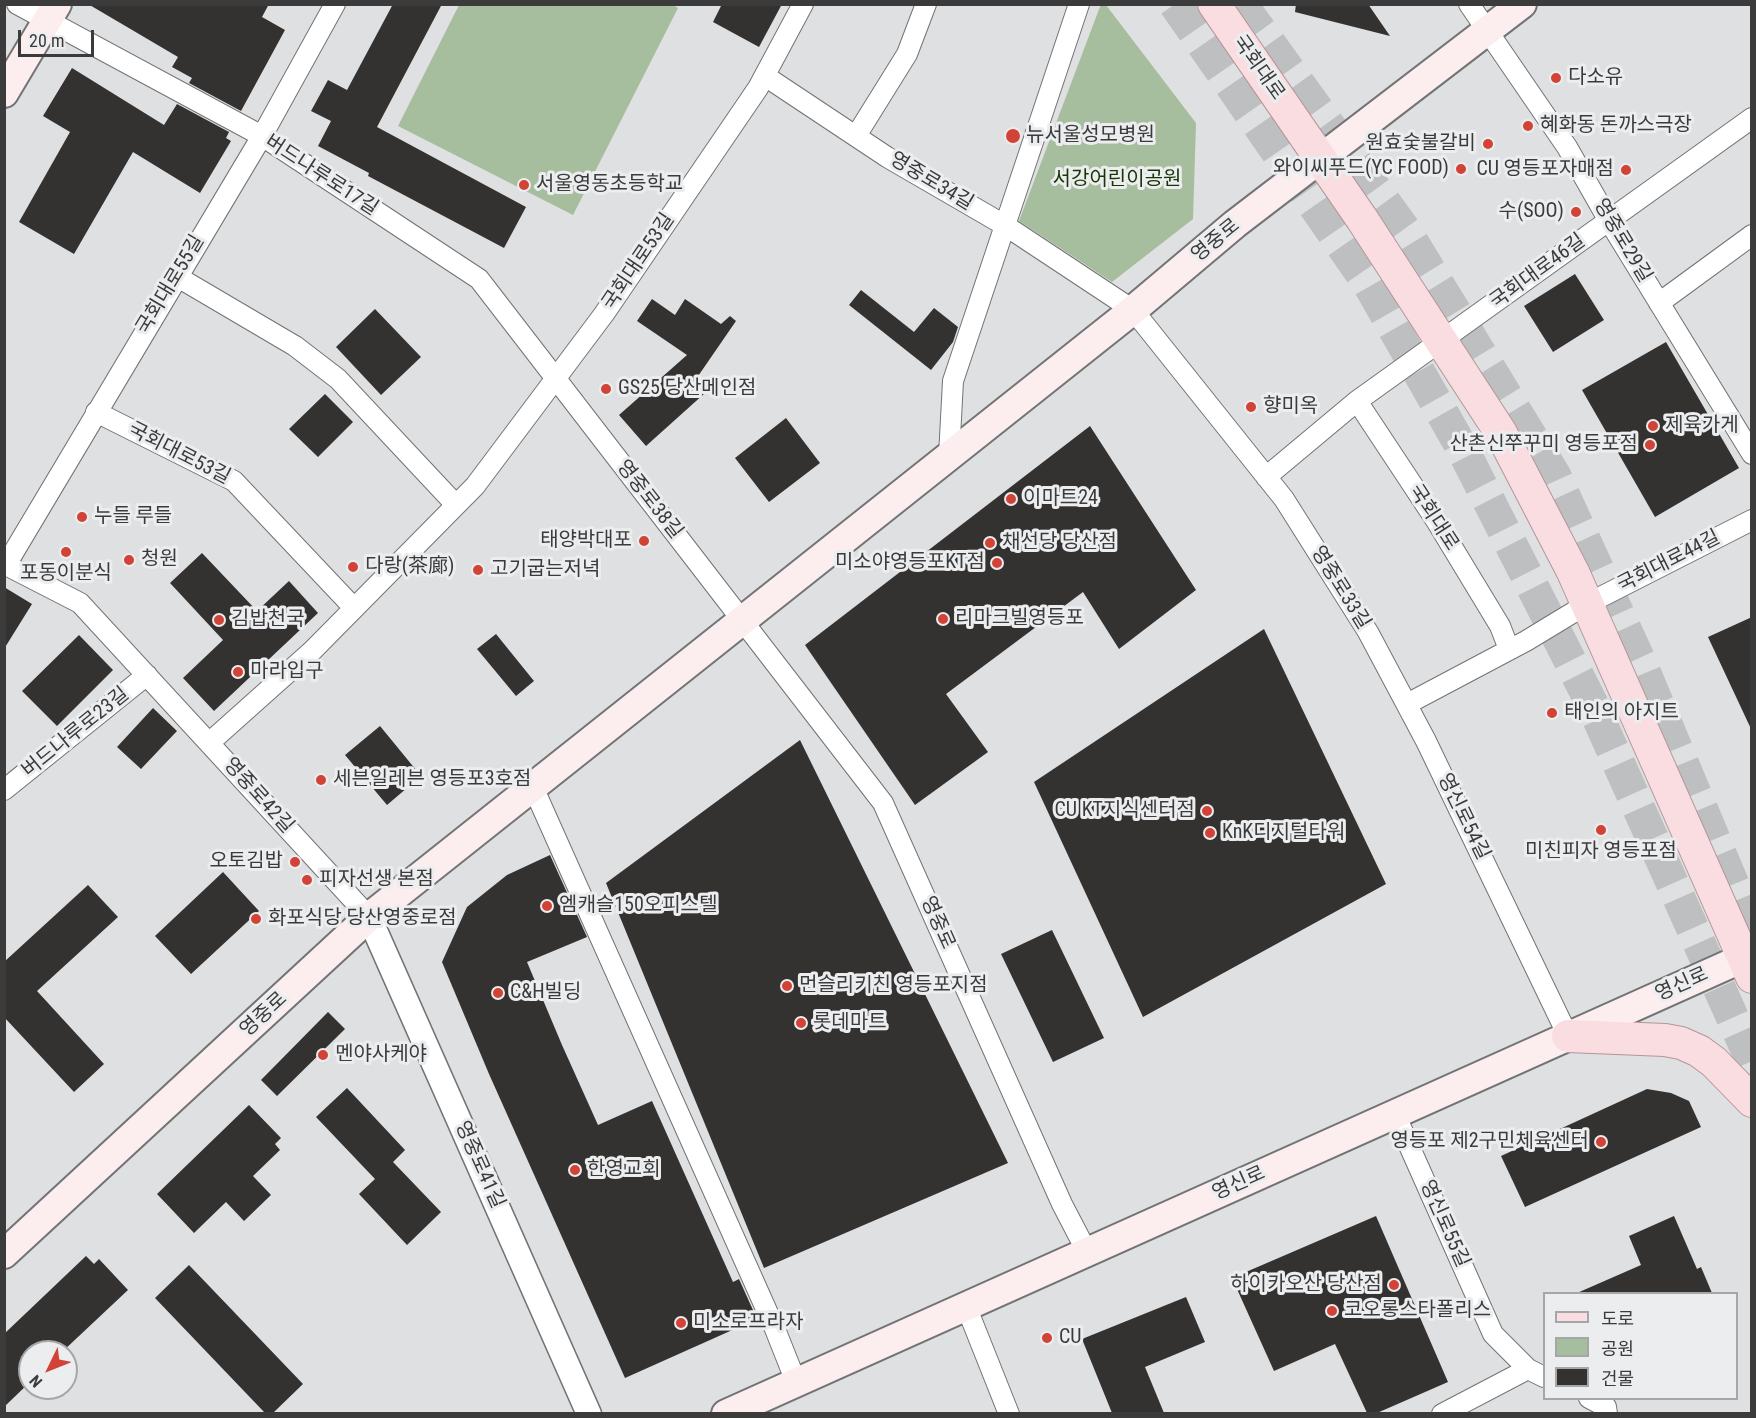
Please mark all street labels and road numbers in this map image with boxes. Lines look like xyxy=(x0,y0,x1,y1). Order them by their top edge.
street label: 국회대로 xyxy=(1227,31,1289,105)
street label: 버드나루로17길 xyxy=(260,130,382,222)
street label: 영중로34길 xyxy=(885,148,977,216)
street label: 영중로29길 xyxy=(1588,195,1656,287)
street label: 국회대로53길 xyxy=(598,209,680,315)
street label: 영중로 xyxy=(1187,214,1245,268)
street label: 국회대로46길 xyxy=(1486,229,1590,315)
street label: 국회대로55길 xyxy=(132,231,210,339)
street label: 국회대로53길 xyxy=(124,418,234,490)
street label: 영중로38길 xyxy=(611,456,687,544)
street label: 국회대로 xyxy=(1403,481,1463,555)
street label: 국회대로44길 xyxy=(1614,526,1724,598)
street label: 영중로33길 xyxy=(1305,542,1375,634)
street label: 버드나루로23길 xyxy=(18,683,134,783)
street label: 영중로42길 xyxy=(218,753,298,839)
street label: 영신로54길 xyxy=(1432,770,1494,864)
street label: 영중로 xyxy=(915,893,959,953)
street label: 영신로 xyxy=(1652,963,1712,1007)
street label: 영중로 xyxy=(236,987,292,1043)
street label: 영중로41길 xyxy=(449,1117,509,1213)
street label: 영신로 xyxy=(1209,1162,1269,1206)
street label: 영신로55길 xyxy=(1414,1176,1474,1272)

